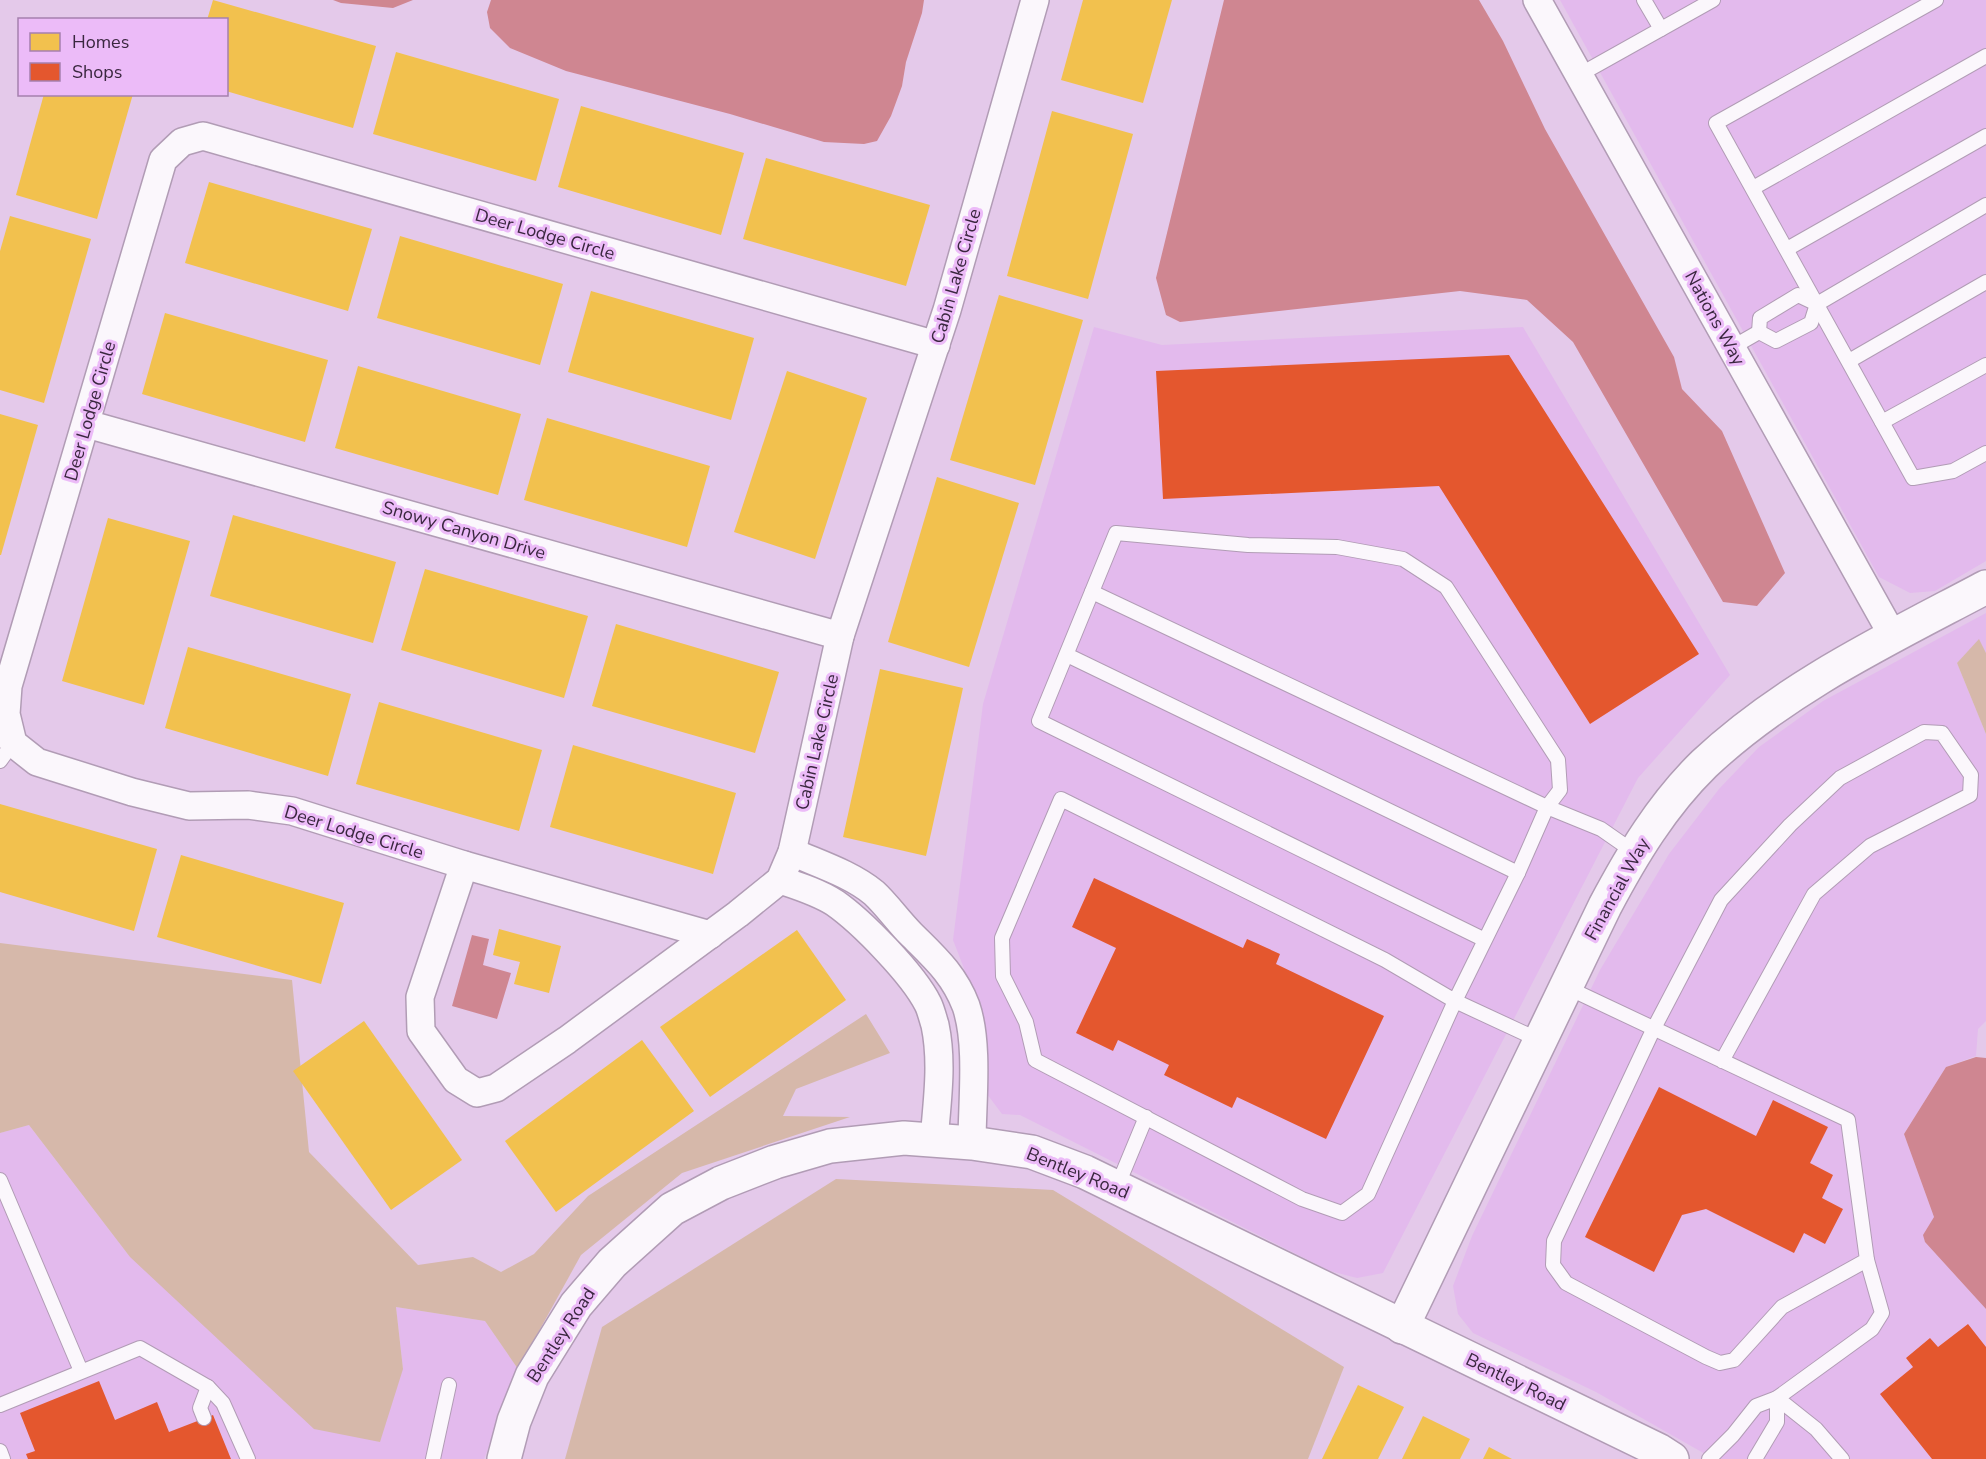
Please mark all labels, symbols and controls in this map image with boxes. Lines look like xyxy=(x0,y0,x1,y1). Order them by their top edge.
legend xyxy=(18,18,228,96)
text: Homes xyxy=(72,30,129,54)
text: Shops xyxy=(72,60,122,84)
street label: Deer Lodge Circle xyxy=(472,203,618,265)
street label: Cabin Lake Circle xyxy=(925,206,987,346)
street label: Nations Way xyxy=(1679,267,1751,370)
street label: Deer Lodge Circle xyxy=(59,338,121,484)
street label: Snowy Canyon Drive xyxy=(380,495,548,565)
street label: Cabin Lake Circle xyxy=(790,672,844,812)
street label: Deer Lodge Circle xyxy=(282,799,426,865)
street label: Financial Way xyxy=(1579,833,1655,944)
street label: Bentley Road xyxy=(1023,1142,1133,1204)
street label: Bentley Road xyxy=(521,1283,601,1387)
street label: Bentley Road xyxy=(1462,1347,1570,1417)

